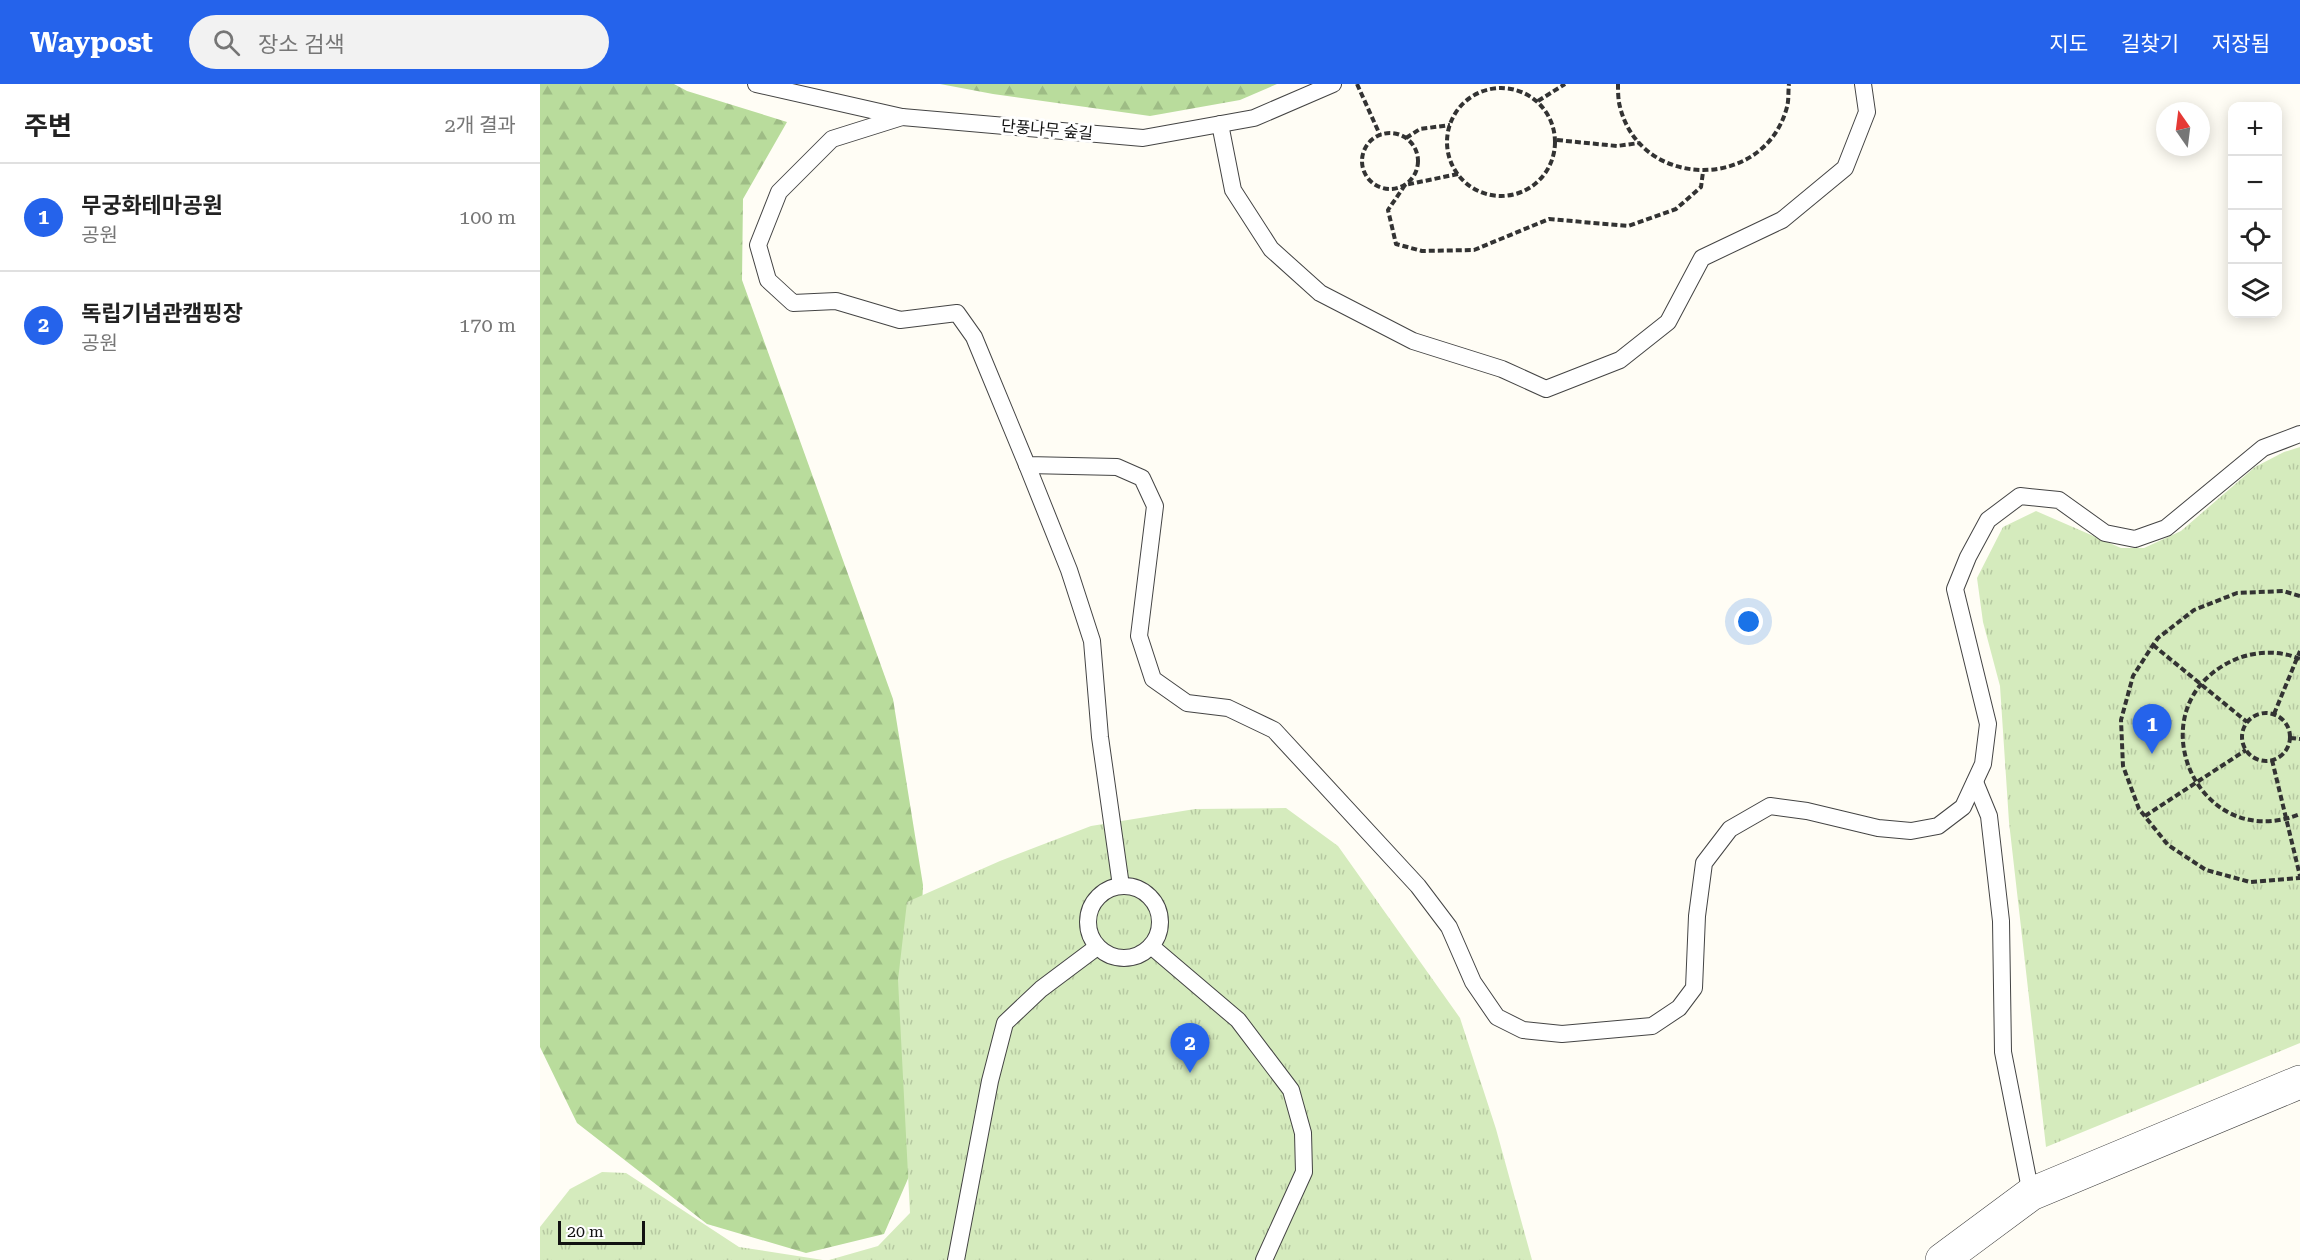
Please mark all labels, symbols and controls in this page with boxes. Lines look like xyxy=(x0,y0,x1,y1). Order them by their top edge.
search box xyxy=(189,15,609,69)
text: Waypost xyxy=(30,26,153,59)
icon: search xyxy=(210,26,243,59)
text: 장소 검색 xyxy=(258,32,345,57)
text: 지도 xyxy=(2049,32,2088,56)
text: 길찾기 xyxy=(2121,32,2179,56)
text: 저장됨 xyxy=(2212,32,2270,56)
north arrow xyxy=(2156,102,2210,156)
map controls xyxy=(2228,102,2282,318)
button: + xyxy=(2228,102,2282,156)
text: 주변 xyxy=(24,111,72,141)
text: 2개 결과 xyxy=(445,113,516,137)
street label: 단풍나무 숲길 xyxy=(1000,116,1094,143)
button: − xyxy=(2228,156,2282,210)
text: 무궁화테마공원 xyxy=(81,193,223,218)
text: 1 xyxy=(38,205,49,229)
text: 100 m xyxy=(459,205,516,229)
button: locate xyxy=(2228,210,2282,264)
text: 공원 xyxy=(81,223,118,247)
button: layers xyxy=(2228,264,2282,318)
text: 독립기념관캠핑장 xyxy=(81,301,243,326)
text: 2 xyxy=(38,313,49,337)
text: 170 m xyxy=(459,313,516,337)
text: 공원 xyxy=(81,331,118,355)
your location xyxy=(1734,607,1763,636)
pin: 1 xyxy=(2132,704,2172,754)
pin: 2 xyxy=(1170,1024,1210,1073)
scale bar xyxy=(558,1218,645,1246)
text: 20 m xyxy=(567,1222,604,1241)

